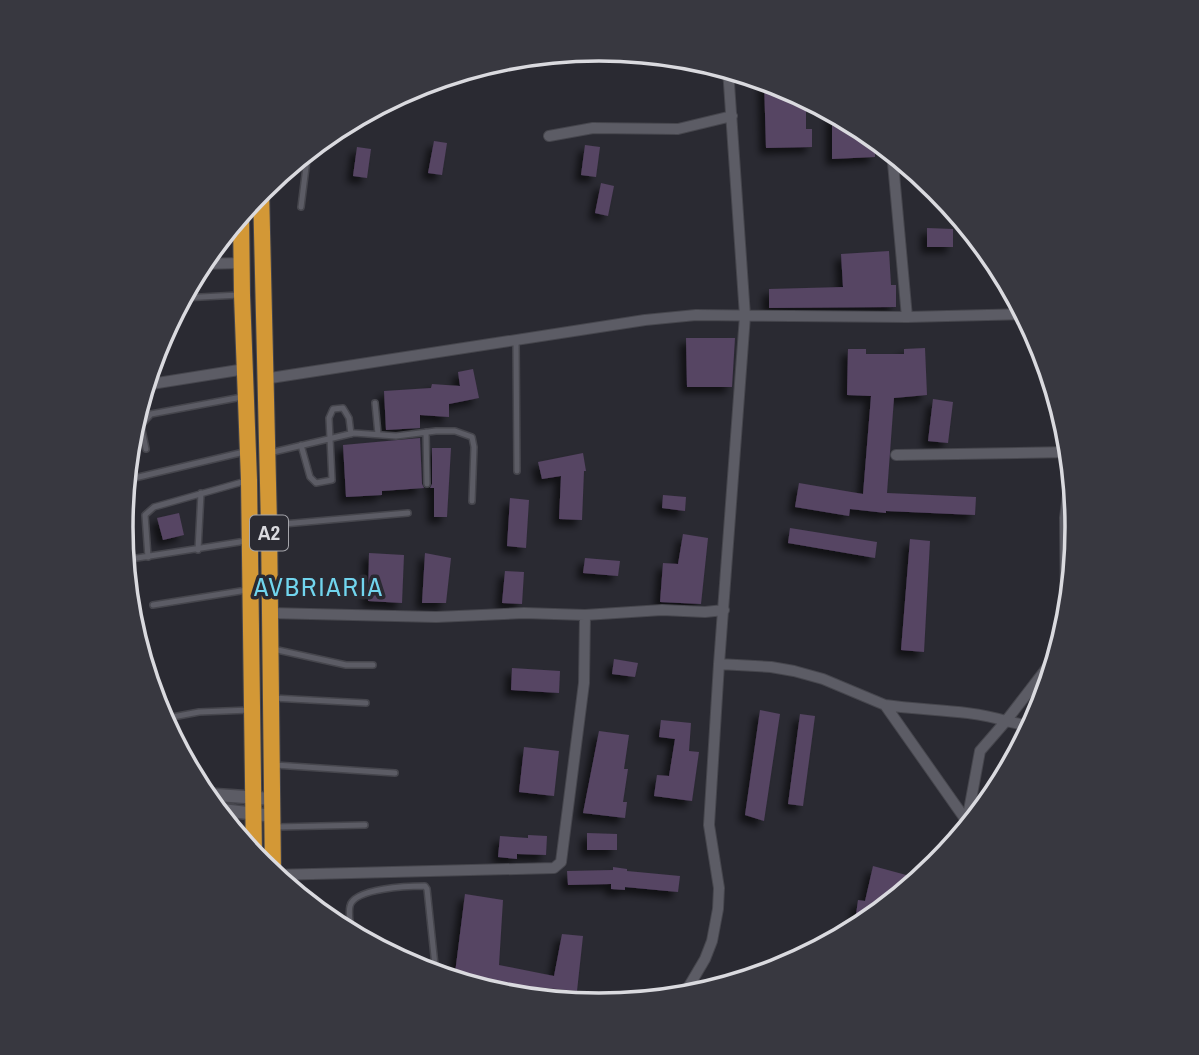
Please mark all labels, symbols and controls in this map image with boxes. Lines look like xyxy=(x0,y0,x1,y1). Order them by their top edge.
road number: A2 xyxy=(250,516,288,550)
district label: AVBRIARIA xyxy=(253,569,384,604)

